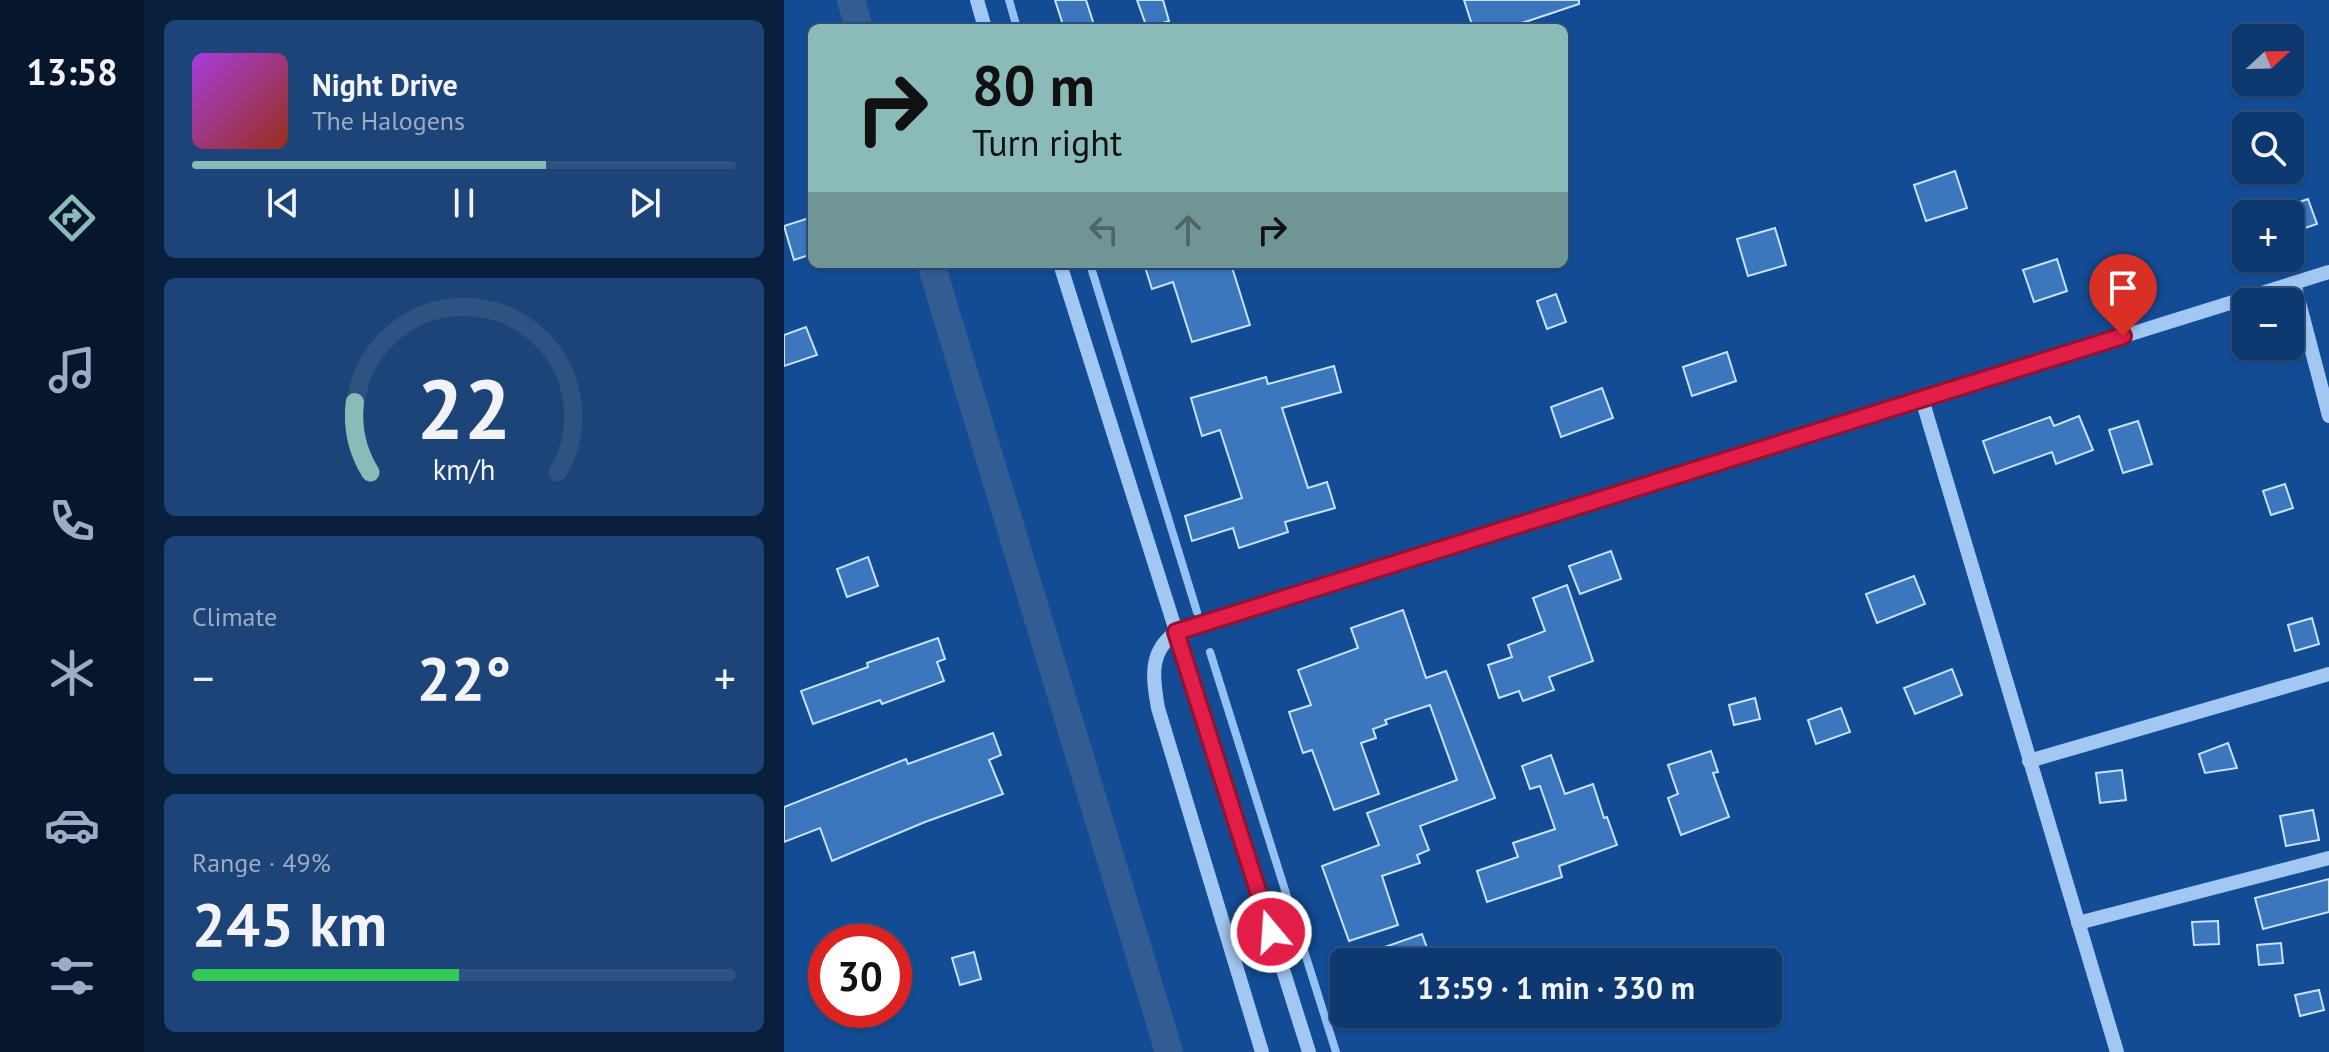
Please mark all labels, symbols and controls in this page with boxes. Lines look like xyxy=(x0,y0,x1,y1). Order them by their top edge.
north arrow xyxy=(2232,24,2304,96)
map controls xyxy=(2232,24,2304,360)
text: 13:58 xyxy=(26,48,118,95)
text: 80 m xyxy=(972,49,1095,121)
icon: right xyxy=(840,56,944,160)
text: Night Drive xyxy=(312,65,458,104)
text: The Halogens xyxy=(312,104,465,137)
button: search xyxy=(2232,112,2304,184)
text: Turn right xyxy=(972,119,1122,166)
icon: previous xyxy=(261,181,305,225)
icon: pause xyxy=(442,181,486,225)
icon: next xyxy=(623,181,667,225)
icon: directions xyxy=(44,190,100,246)
button: + xyxy=(2232,200,2304,272)
icon: left xyxy=(1082,208,1126,252)
icon: ahead xyxy=(1166,208,1210,252)
icon: right xyxy=(1250,208,1294,252)
pin xyxy=(2089,254,2157,336)
icon: arrive xyxy=(2101,266,2145,310)
button: − xyxy=(2232,288,2304,360)
icon: music xyxy=(44,342,100,398)
text: 22 xyxy=(417,354,511,462)
text: km/h xyxy=(433,451,495,488)
icon: phone xyxy=(44,493,100,549)
text: Climate xyxy=(192,600,277,633)
text: 22° xyxy=(417,639,511,717)
icon: climate xyxy=(44,645,100,701)
text: − xyxy=(192,649,214,706)
text: + xyxy=(714,649,736,706)
icon: car xyxy=(44,797,100,853)
text: Range · 49% xyxy=(192,846,331,879)
text: 245 km xyxy=(192,885,387,963)
position arrow xyxy=(1229,890,1313,974)
speed limit sign: 30 xyxy=(808,924,912,1028)
icon: filters xyxy=(44,948,100,1004)
text: 13:59 · 1 min · 330 m xyxy=(1417,968,1695,1007)

